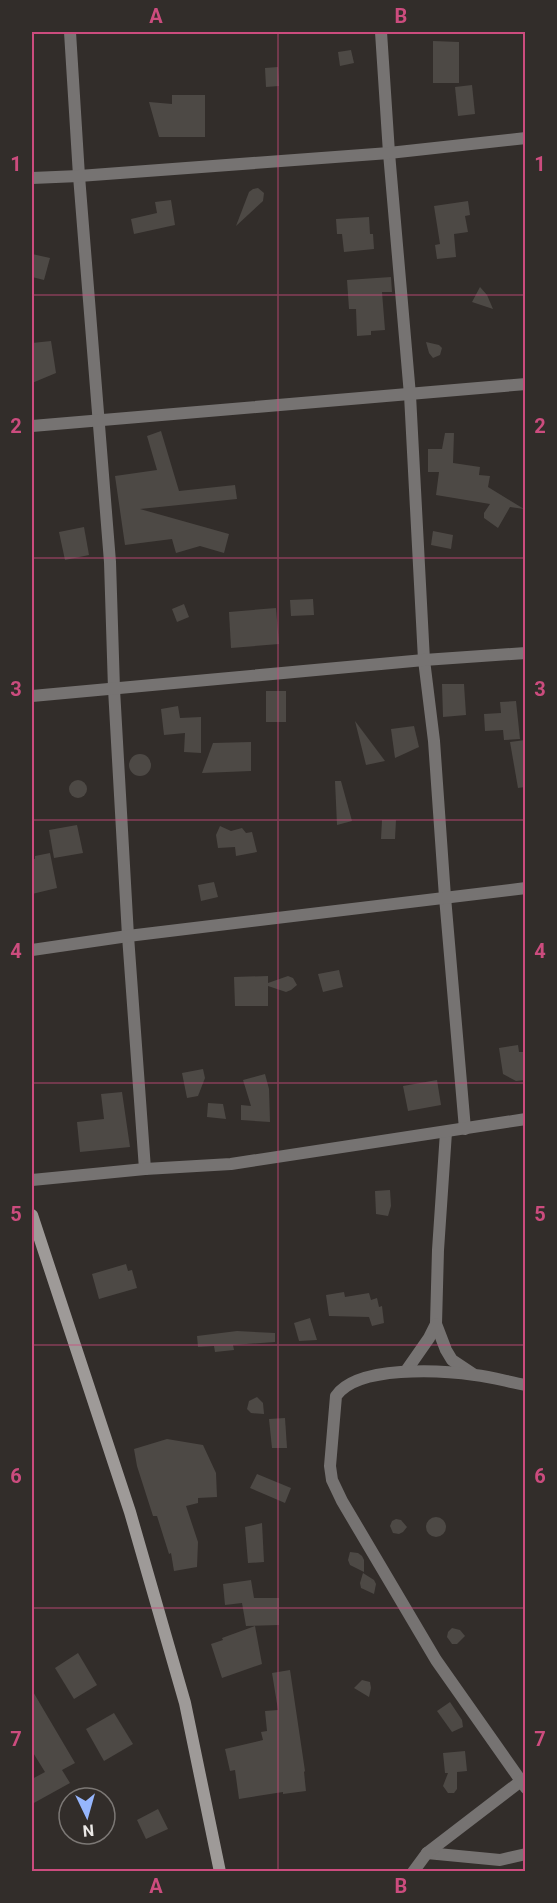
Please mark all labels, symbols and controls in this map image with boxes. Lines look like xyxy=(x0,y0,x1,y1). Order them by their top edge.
text: A xyxy=(149,4,163,28)
text: B xyxy=(395,4,407,28)
text: 1 xyxy=(10,152,22,176)
text: 1 xyxy=(534,152,546,176)
text: 2 xyxy=(10,414,22,438)
text: 2 xyxy=(534,414,546,438)
text: 3 xyxy=(10,677,22,701)
text: 3 xyxy=(534,677,546,701)
text: 4 xyxy=(10,939,22,963)
text: 4 xyxy=(534,939,546,963)
text: 5 xyxy=(10,1202,22,1226)
text: 5 xyxy=(534,1202,546,1226)
text: 6 xyxy=(10,1464,22,1488)
text: 6 xyxy=(534,1464,546,1488)
text: 7 xyxy=(10,1727,22,1751)
text: 7 xyxy=(534,1727,546,1751)
north arrow xyxy=(57,1786,117,1846)
text: N xyxy=(82,1820,95,1840)
text: A xyxy=(149,1874,163,1898)
text: B xyxy=(395,1874,407,1898)

